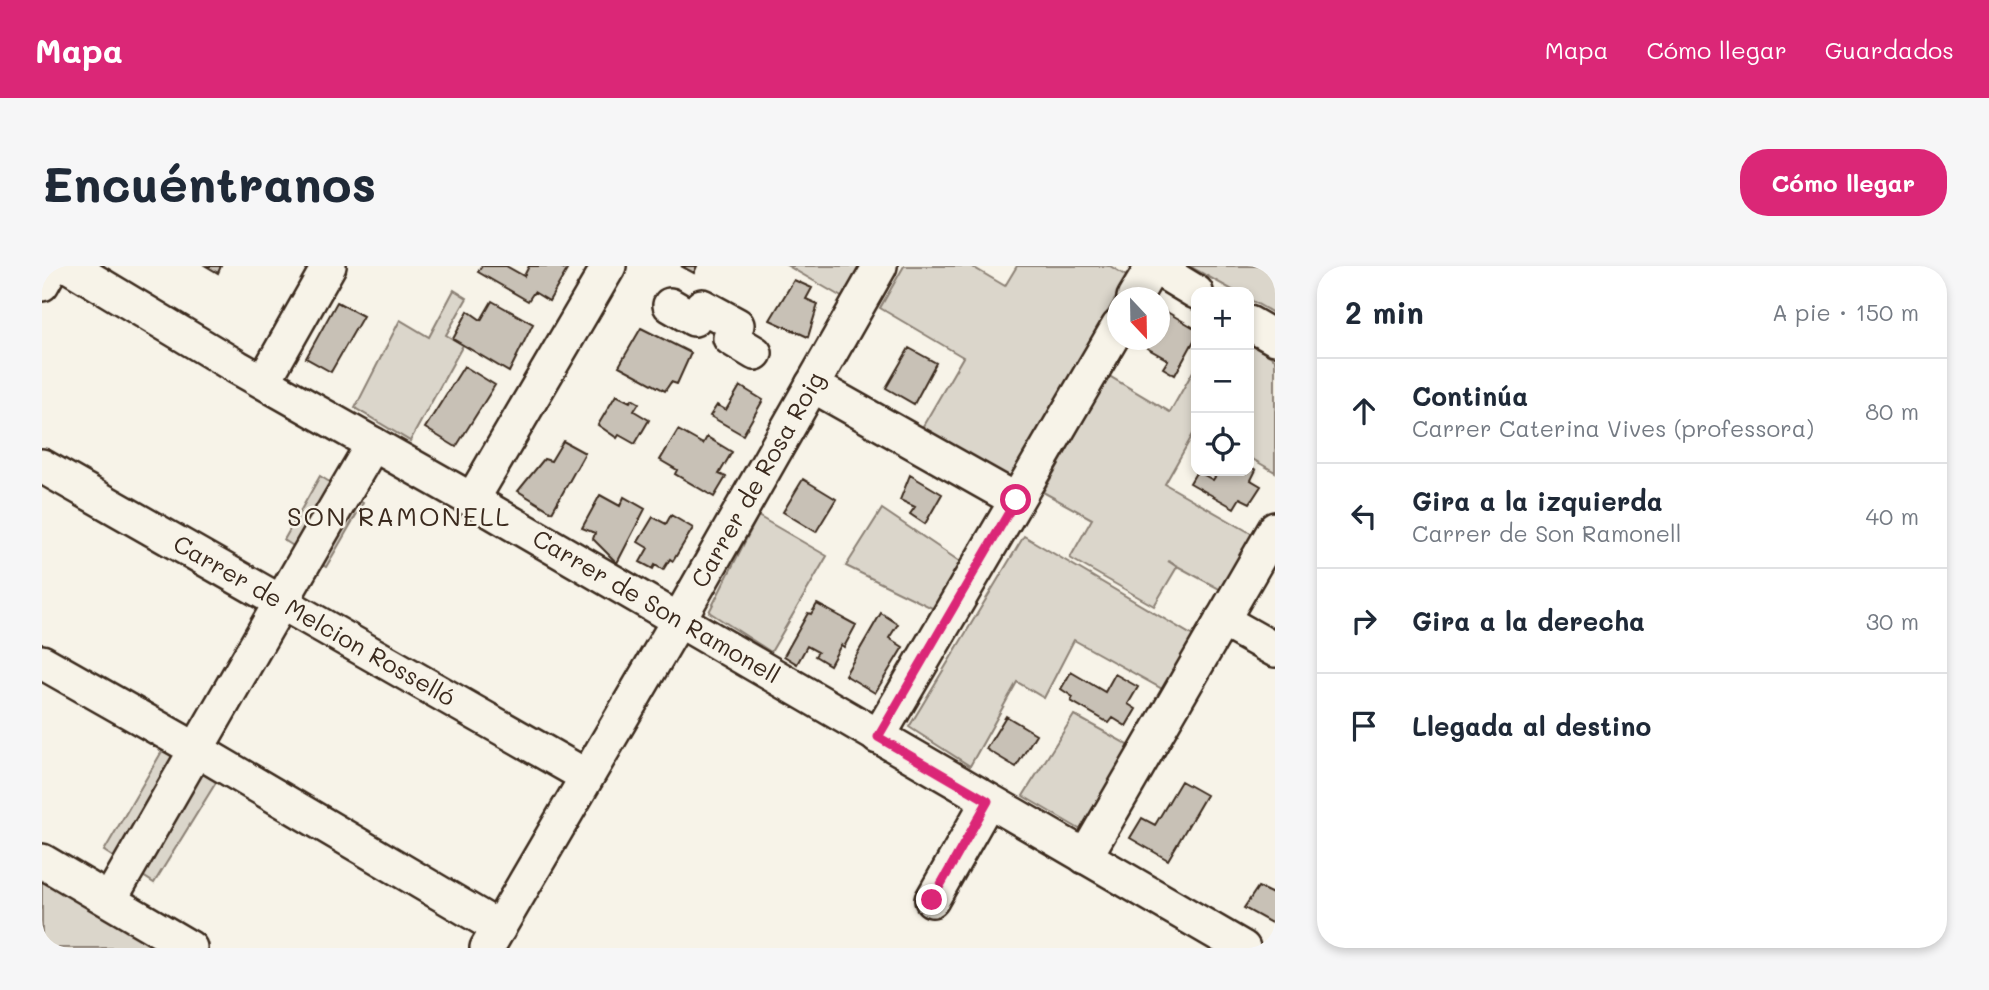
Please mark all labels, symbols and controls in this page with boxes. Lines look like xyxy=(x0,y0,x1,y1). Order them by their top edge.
text: Mapa xyxy=(35,28,123,71)
text: Mapa xyxy=(1545,34,1609,65)
text: Cómo llegar xyxy=(1647,34,1787,65)
text: Guardados xyxy=(1825,34,1954,65)
button: Cómo llegar xyxy=(1740,149,1947,216)
text: Encuéntranos xyxy=(42,151,376,214)
north arrow xyxy=(1107,287,1170,350)
map controls xyxy=(1191,287,1254,476)
button: + xyxy=(1191,287,1254,350)
text: 2 min xyxy=(1345,292,1424,332)
text: A pie · 150 m xyxy=(1772,297,1919,327)
button: − xyxy=(1191,350,1254,413)
street label: Carrer de Rosa Roig xyxy=(683,366,831,593)
text: Continúa xyxy=(1412,379,1528,413)
icon: ahead xyxy=(1345,392,1383,430)
text: 80 m xyxy=(1865,396,1919,426)
button: locate xyxy=(1191,413,1254,476)
text: Carrer Caterina Vives (professora) xyxy=(1412,413,1814,443)
route start xyxy=(1000,484,1031,515)
text: Gira a la izquierda xyxy=(1412,484,1663,518)
icon: left xyxy=(1345,497,1383,535)
district label: SON RAMONELL xyxy=(287,499,511,533)
text: 40 m xyxy=(1866,501,1919,531)
text: Carrer de Son Ramonell xyxy=(1412,518,1681,548)
street label: Carrer de Son Ramonell xyxy=(527,522,786,690)
street label: Carrer de Melcion Rosselló xyxy=(168,527,461,712)
icon: right xyxy=(1345,602,1383,640)
text: Gira a la derecha xyxy=(1412,604,1645,638)
text: 30 m xyxy=(1866,606,1919,636)
icon: arrive xyxy=(1345,707,1383,745)
text: Llegada al destino xyxy=(1412,709,1651,743)
route end xyxy=(916,884,947,915)

